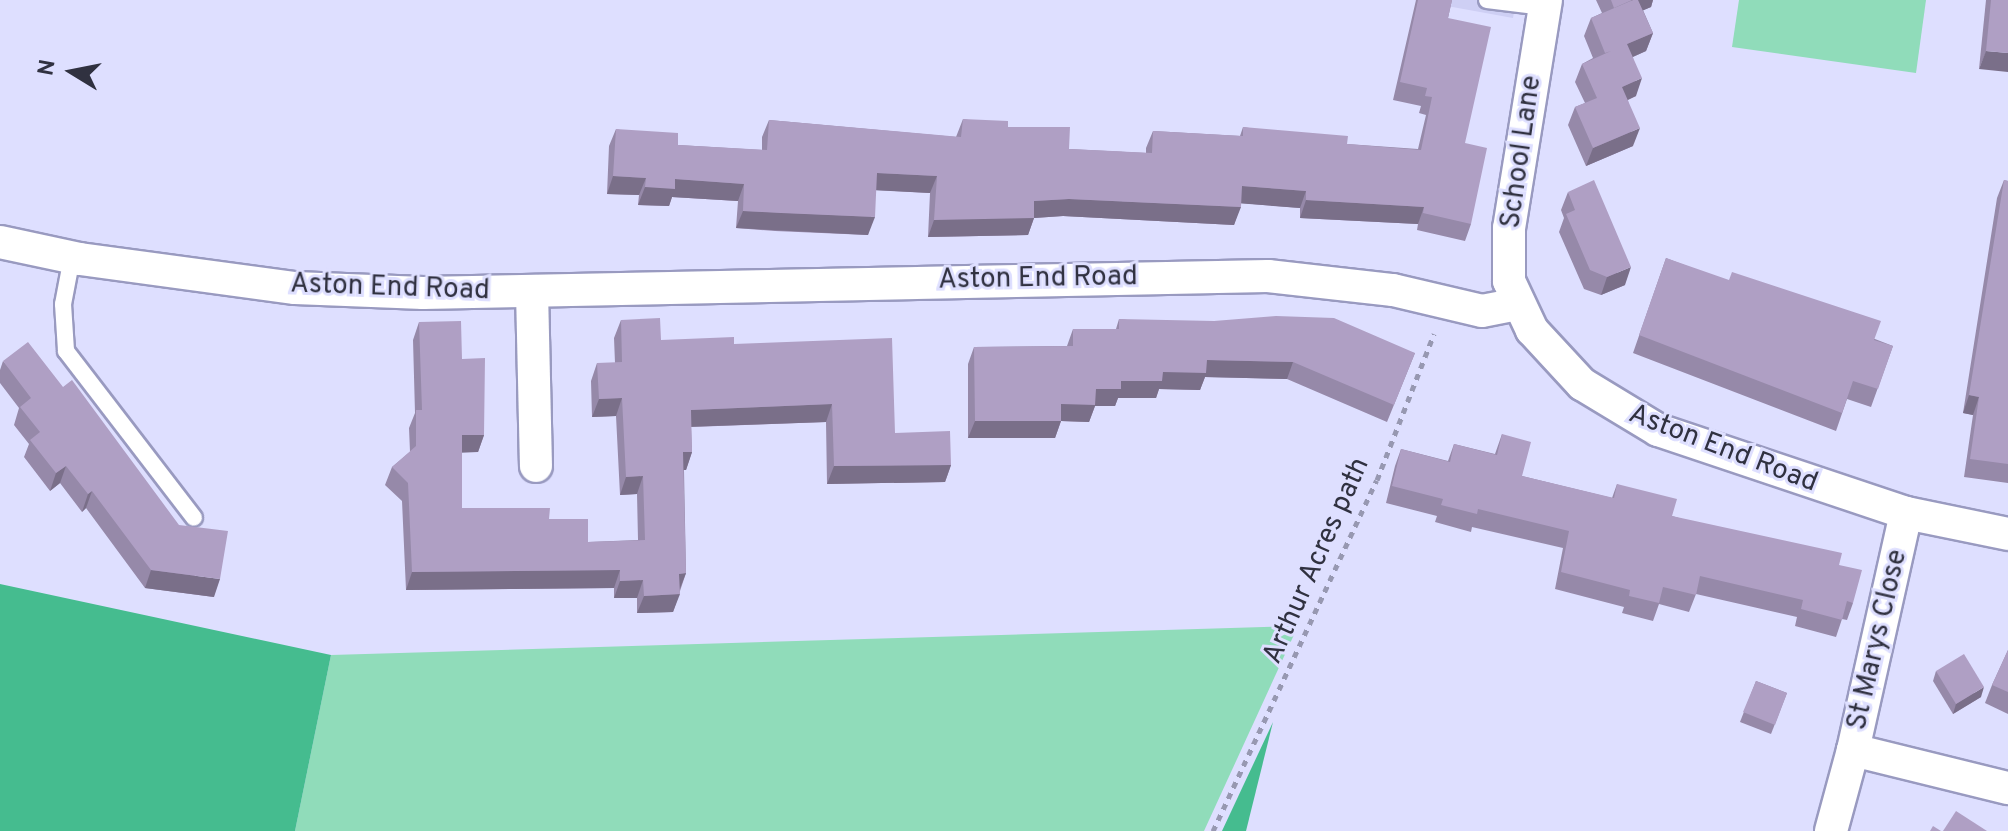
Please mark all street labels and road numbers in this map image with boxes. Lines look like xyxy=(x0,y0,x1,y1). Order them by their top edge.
street label: School Lane xyxy=(1495,73,1549,231)
street label: Aston End Road xyxy=(938,260,1138,298)
street label: Aston End Road xyxy=(290,268,490,308)
street label: Aston End Road xyxy=(1624,398,1822,500)
street label: Arthur Acres path xyxy=(1256,452,1378,670)
street label: St Marys Close xyxy=(1841,546,1915,734)

